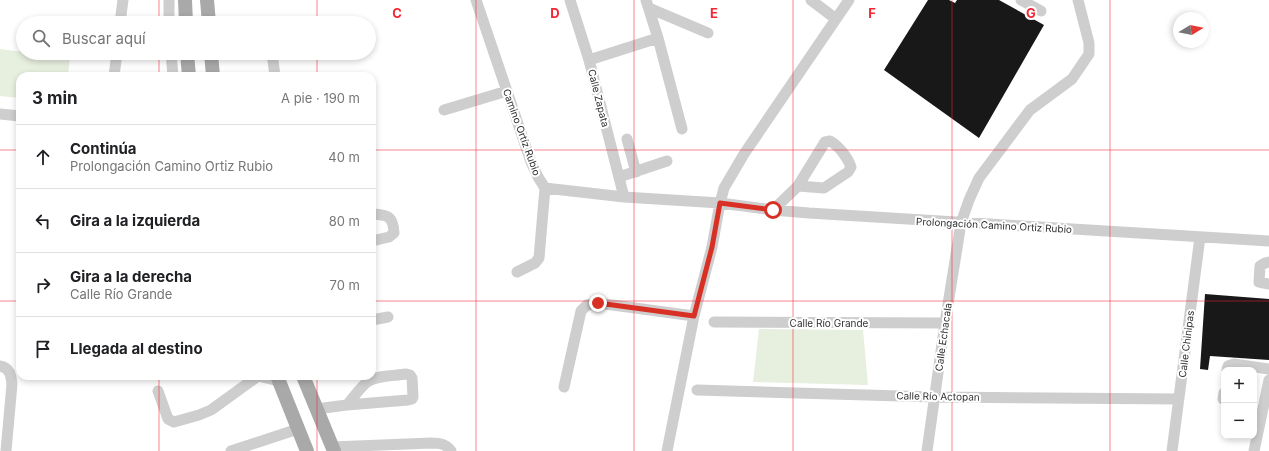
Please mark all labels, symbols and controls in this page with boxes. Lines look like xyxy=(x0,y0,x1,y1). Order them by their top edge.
text: C xyxy=(392,5,402,21)
text: D xyxy=(550,5,560,21)
text: E xyxy=(710,5,718,21)
text: F xyxy=(868,5,876,21)
text: G xyxy=(1026,5,1036,21)
north arrow xyxy=(1173,12,1209,48)
search box xyxy=(16,16,376,60)
icon: search xyxy=(30,27,52,49)
text: Buscar aquí xyxy=(62,29,146,48)
street label: Calle Zapata xyxy=(586,68,612,128)
street label: Camino Ortíz Rubio xyxy=(501,87,543,177)
text: 3 min xyxy=(32,88,78,108)
text: A pie · 190 m xyxy=(281,90,360,106)
text: Continúa xyxy=(70,139,137,158)
icon: ahead xyxy=(32,146,54,168)
text: 40 m xyxy=(328,149,360,165)
text: Prolongación Camino Ortiz Rubio xyxy=(70,158,273,174)
route start xyxy=(764,201,782,219)
icon: left xyxy=(32,210,54,232)
text: Gira a la izquierda xyxy=(70,211,200,230)
text: 80 m xyxy=(329,213,360,229)
street label: Prolongación Camino Ortiz Rubio xyxy=(916,215,1072,235)
text: Gira a la derecha xyxy=(70,267,192,286)
icon: right xyxy=(32,274,54,296)
text: 70 m xyxy=(330,277,360,293)
text: Calle Río Grande xyxy=(70,286,172,302)
route end xyxy=(589,294,607,312)
street label: Calle Echacala xyxy=(932,302,954,372)
street label: Calle Chinipas xyxy=(1176,310,1196,378)
street label: Calle Río Grande xyxy=(790,317,869,329)
icon: arrive xyxy=(32,338,54,360)
text: Llegada al destino xyxy=(70,339,203,358)
map controls xyxy=(1221,367,1257,439)
button: + xyxy=(1221,367,1257,403)
street label: Calle Río Actopan xyxy=(896,389,980,403)
button: − xyxy=(1221,403,1257,439)

